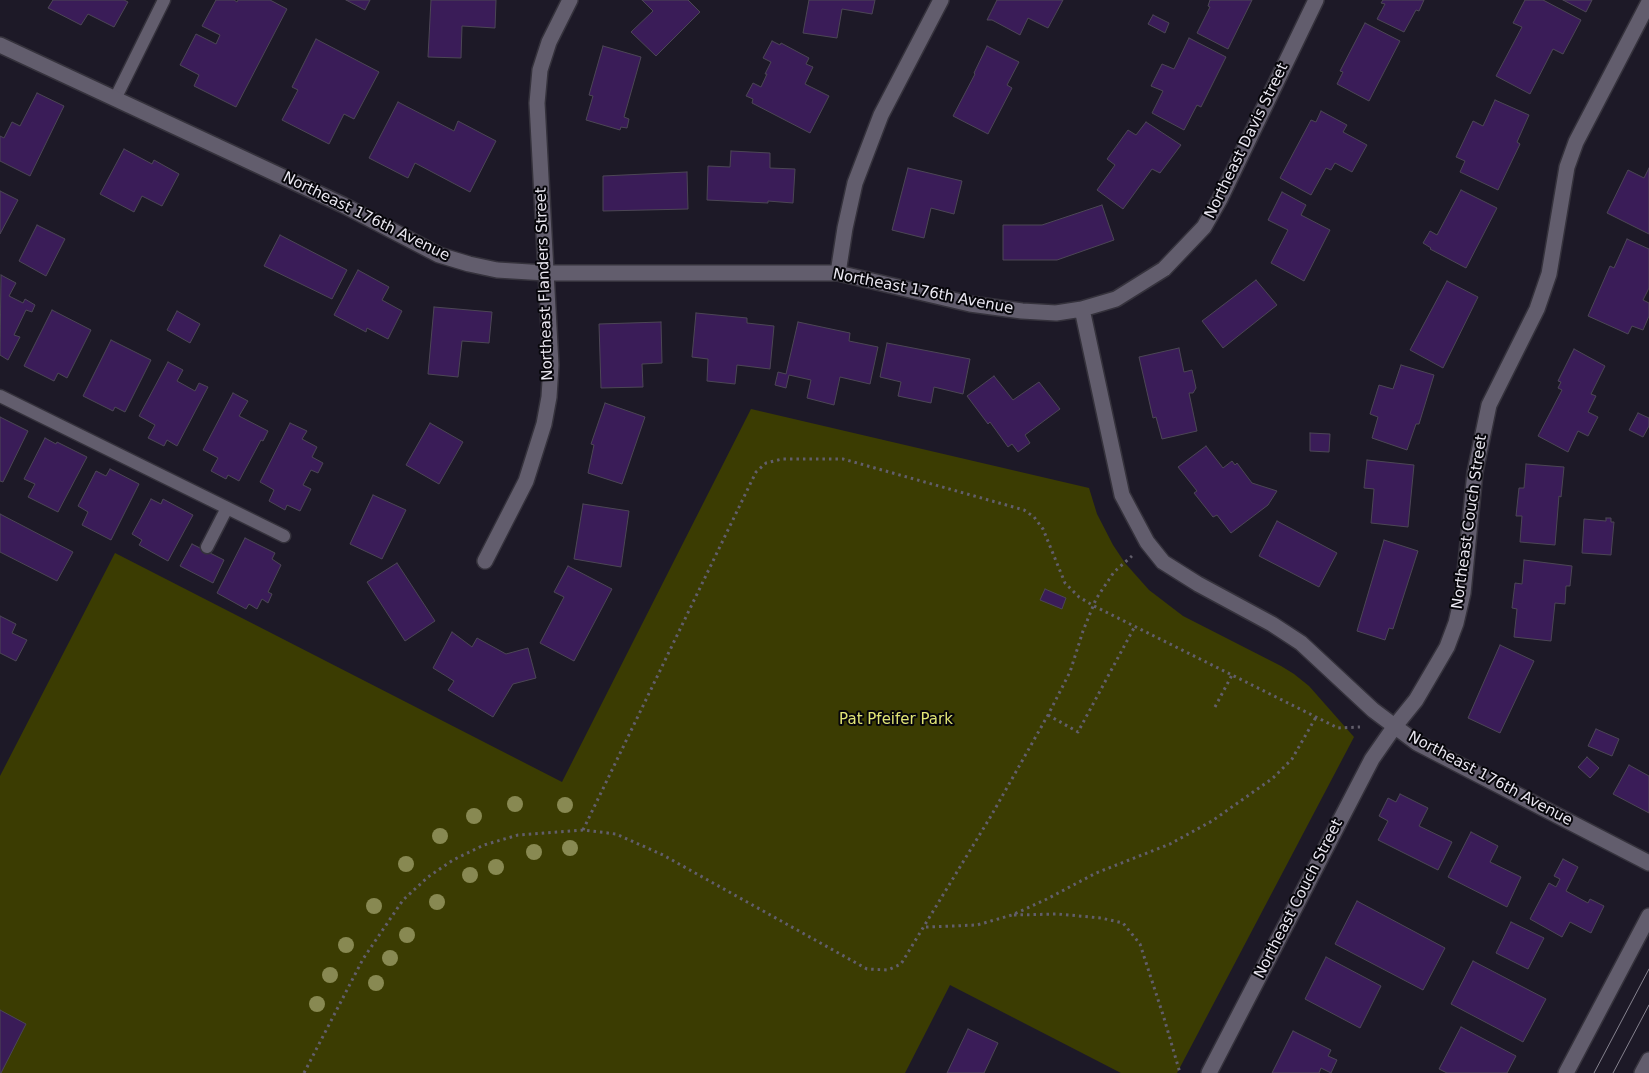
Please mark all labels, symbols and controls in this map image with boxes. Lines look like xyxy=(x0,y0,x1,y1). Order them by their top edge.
street label: Northeast Davis Street xyxy=(1201,60,1293,222)
street label: Northeast 176th Avenue xyxy=(280,169,452,265)
street label: Northeast Flanders Street xyxy=(533,187,557,381)
street label: Northeast 176th Avenue xyxy=(831,266,1015,318)
street label: Northeast Couch Street xyxy=(1449,434,1491,610)
park label: Pat Pfeifer Park xyxy=(839,711,953,729)
street label: Northeast 176th Avenue xyxy=(1405,728,1575,830)
street label: Northeast Couch Street xyxy=(1251,816,1347,982)

